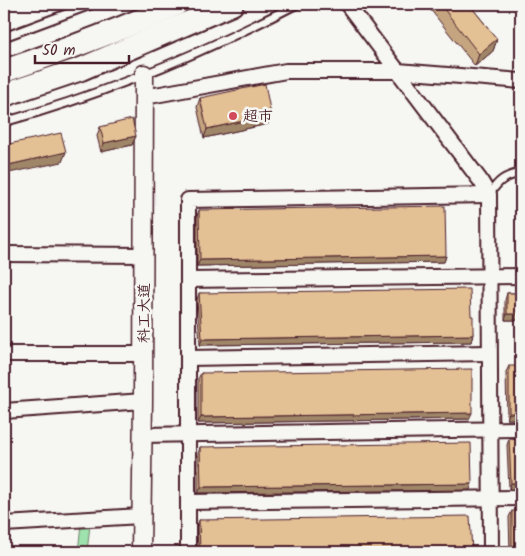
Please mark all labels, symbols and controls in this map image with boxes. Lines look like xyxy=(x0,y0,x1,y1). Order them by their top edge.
scale bar xyxy=(35,32,129,64)
text: 50 m xyxy=(42,39,76,63)
place label: 超市 xyxy=(243,105,273,129)
marker: 超市 xyxy=(227,110,239,122)
street label: 科工大道 xyxy=(133,283,157,343)

